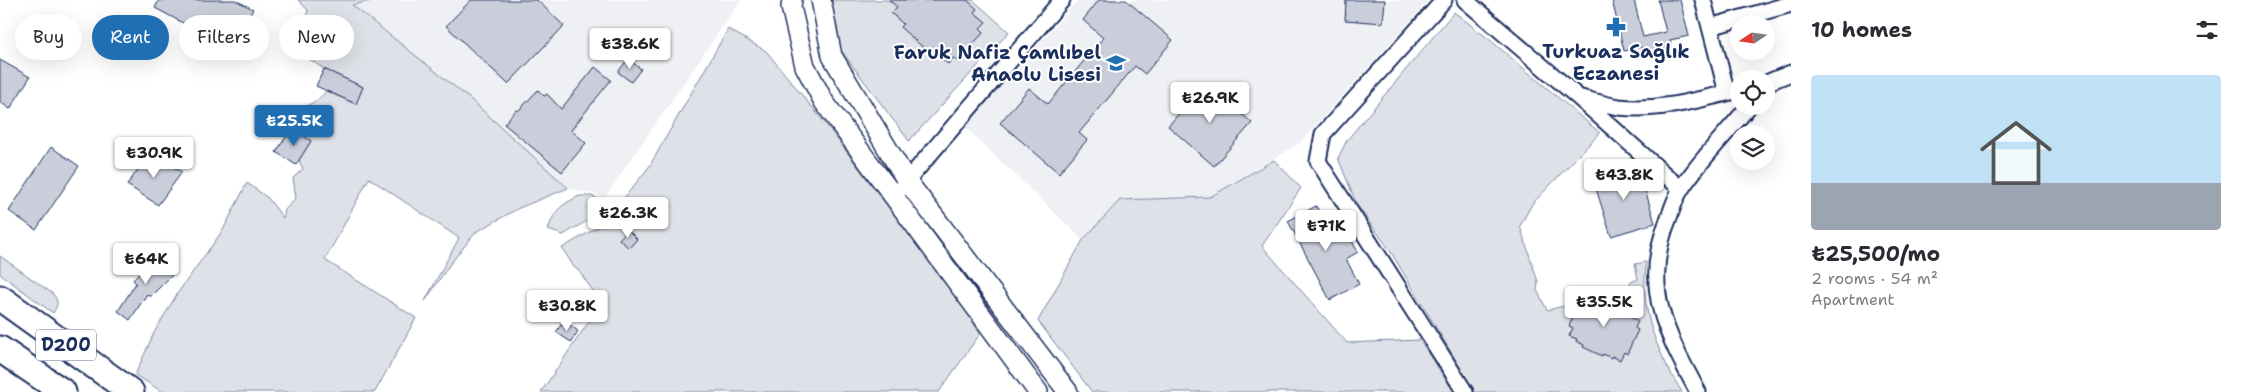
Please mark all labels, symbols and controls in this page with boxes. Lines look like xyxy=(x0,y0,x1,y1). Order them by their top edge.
chip: Buy xyxy=(15,15,82,60)
chip: Rent xyxy=(92,15,169,60)
chip: Filters xyxy=(179,15,269,60)
chip: New xyxy=(279,15,354,60)
north arrow xyxy=(1730,15,1775,60)
map controls xyxy=(1730,15,1775,170)
pharmacy icon: Turkuaz Sağlık Eczanesi xyxy=(1605,16,1627,38)
text: 10 homes xyxy=(1811,16,1912,44)
icon: filters xyxy=(2193,16,2221,44)
pin: ₺38.6K xyxy=(589,28,671,70)
text: ₺38.6K xyxy=(600,33,660,54)
place label: Turkuaz Sağlık Eczanesi xyxy=(1542,39,1690,86)
place label: Faruk Nafiz Çamlıbel Anaolu Lisesi xyxy=(894,40,1101,87)
school or university icon: Faruk Nafiz Çamlıbel Anaolu Lisesi xyxy=(1105,52,1127,74)
button: locate xyxy=(1730,70,1775,115)
pin: ₺26.9K xyxy=(1169,82,1251,124)
text: ₺26.9K xyxy=(1181,87,1239,108)
pin: ₺25.5K xyxy=(253,104,335,147)
icon: home xyxy=(1971,108,2061,198)
text: ₺25.5K xyxy=(266,110,322,131)
button: layers xyxy=(1730,125,1775,170)
pin: ₺30.9K xyxy=(113,136,195,179)
text: ₺30.9K xyxy=(126,142,182,163)
pin: ₺43.8K xyxy=(1583,158,1665,201)
text: ₺43.8K xyxy=(1595,164,1653,185)
pin: ₺26.3K xyxy=(587,196,669,239)
text: ₺26.3K xyxy=(598,202,658,223)
pin: ₺71K xyxy=(1296,210,1356,252)
text: ₺71K xyxy=(1306,215,1346,236)
text: ₺25,500/mo xyxy=(1811,240,1940,268)
pin: ₺64K xyxy=(116,242,176,285)
text: ₺64K xyxy=(124,248,168,269)
text: 2 rooms · 54 m² xyxy=(1811,268,1938,289)
pin: ₺35.5K xyxy=(1563,286,1645,328)
text: Apartment xyxy=(1811,289,1894,310)
pin: ₺30.8K xyxy=(526,290,608,332)
text: ₺35.5K xyxy=(1576,291,1632,312)
text: ₺30.8K xyxy=(538,295,596,316)
road number: D200 xyxy=(36,330,96,360)

